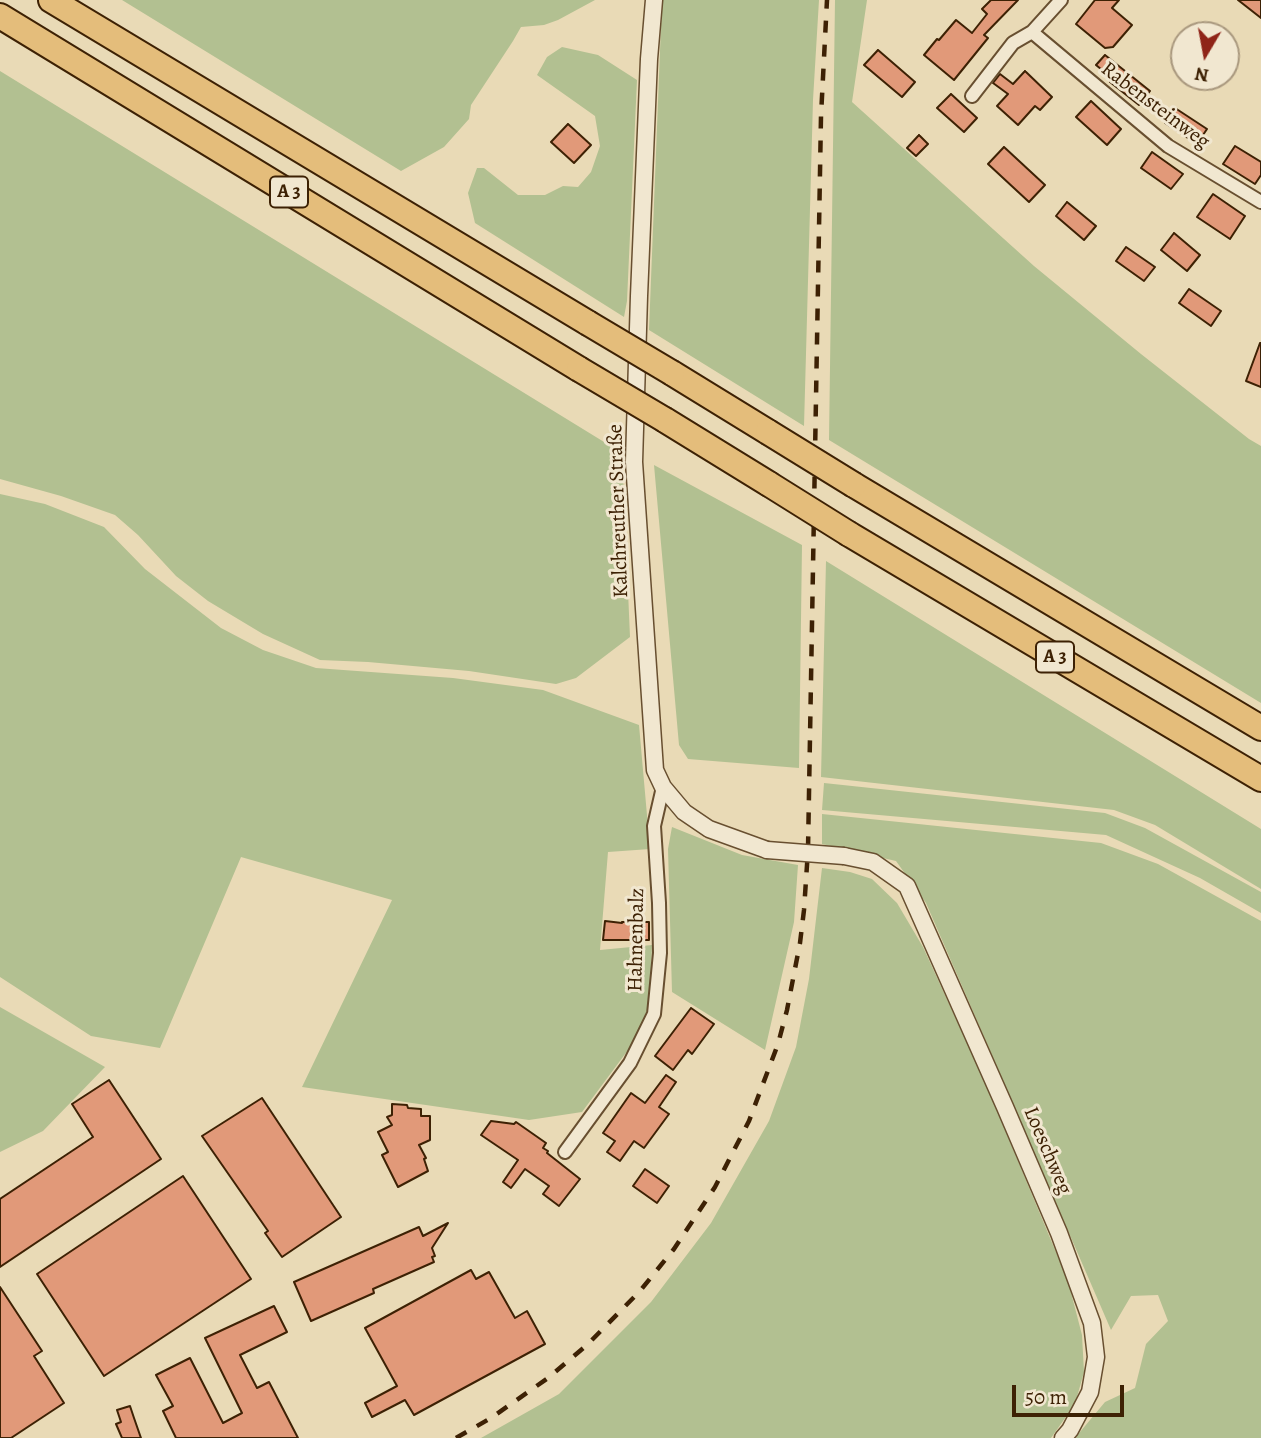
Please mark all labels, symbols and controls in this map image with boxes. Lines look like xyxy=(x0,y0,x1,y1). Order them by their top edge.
north arrow xyxy=(1170,21,1240,91)
street label: Rabensteinweg xyxy=(1096,57,1214,155)
text: N xyxy=(1193,61,1211,89)
road number: A 3 xyxy=(270,176,308,208)
street label: Kalchreuther Straße xyxy=(603,424,635,598)
road number: A 3 xyxy=(1036,642,1074,672)
street label: Hahnenbalz xyxy=(623,888,651,992)
street label: Loeschweg xyxy=(1017,1103,1077,1199)
scale bar xyxy=(1016,1372,1128,1416)
text: 50 m xyxy=(1025,1383,1067,1411)

